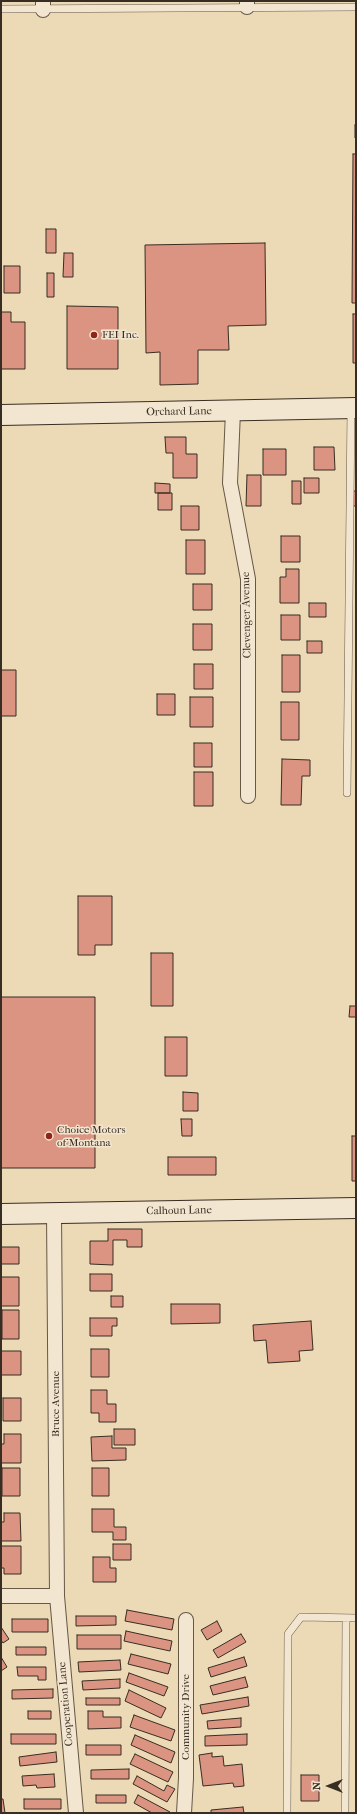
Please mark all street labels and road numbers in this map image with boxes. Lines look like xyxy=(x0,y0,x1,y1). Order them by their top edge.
street label: Orchard Lane xyxy=(146,405,212,419)
street label: Clevenger Avenue xyxy=(240,572,254,658)
street label: Calhoun Lane xyxy=(146,1204,212,1218)
street label: Bruce Avenue xyxy=(49,1371,63,1437)
street label: Cooperation Lane xyxy=(56,1661,76,1747)
street label: Community Drive xyxy=(179,1674,193,1760)

